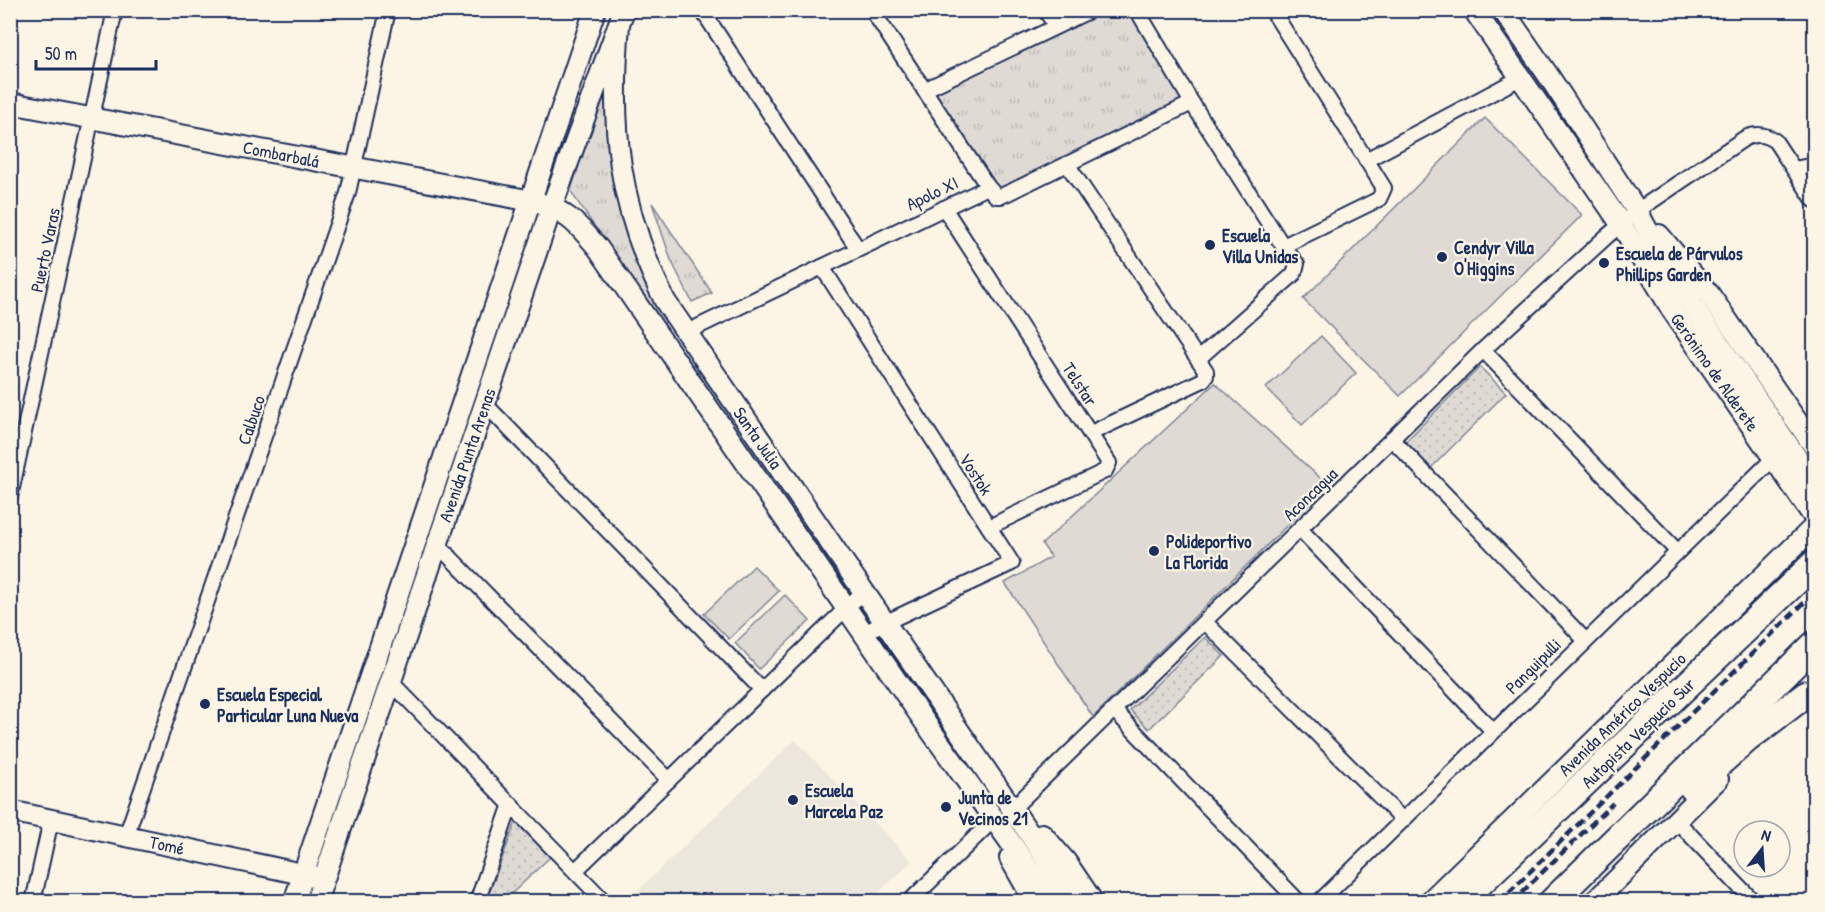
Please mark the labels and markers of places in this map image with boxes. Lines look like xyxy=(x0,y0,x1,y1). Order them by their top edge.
place label: Escuela Villa Unidas xyxy=(1222,223,1298,269)
place label: Cendyr Villa O'Higgins xyxy=(1454,235,1535,282)
marker: Escuela Villa Unidas xyxy=(1203,238,1217,252)
place label: Escuela de Párvulos Phillips Garden xyxy=(1616,241,1743,288)
marker: Cendyr Villa O'Higgins xyxy=(1435,250,1449,264)
marker: Escuela de Párvulos Phillips Garden xyxy=(1597,256,1611,270)
place label: Polideportivo La Florida xyxy=(1166,529,1252,575)
marker: Polideportivo La Florida xyxy=(1147,544,1161,558)
place label: Escuela Especial Particular Luna Nueva xyxy=(217,682,359,728)
marker: Escuela Especial Particular Luna Nueva xyxy=(198,697,212,711)
place label: Escuela Marcela Paz xyxy=(805,778,884,824)
place label: Junta de Vecinos 21 xyxy=(958,785,1028,831)
marker: Escuela Marcela Paz xyxy=(786,793,800,807)
marker: Junta de Vecinos 21 xyxy=(939,800,953,814)

